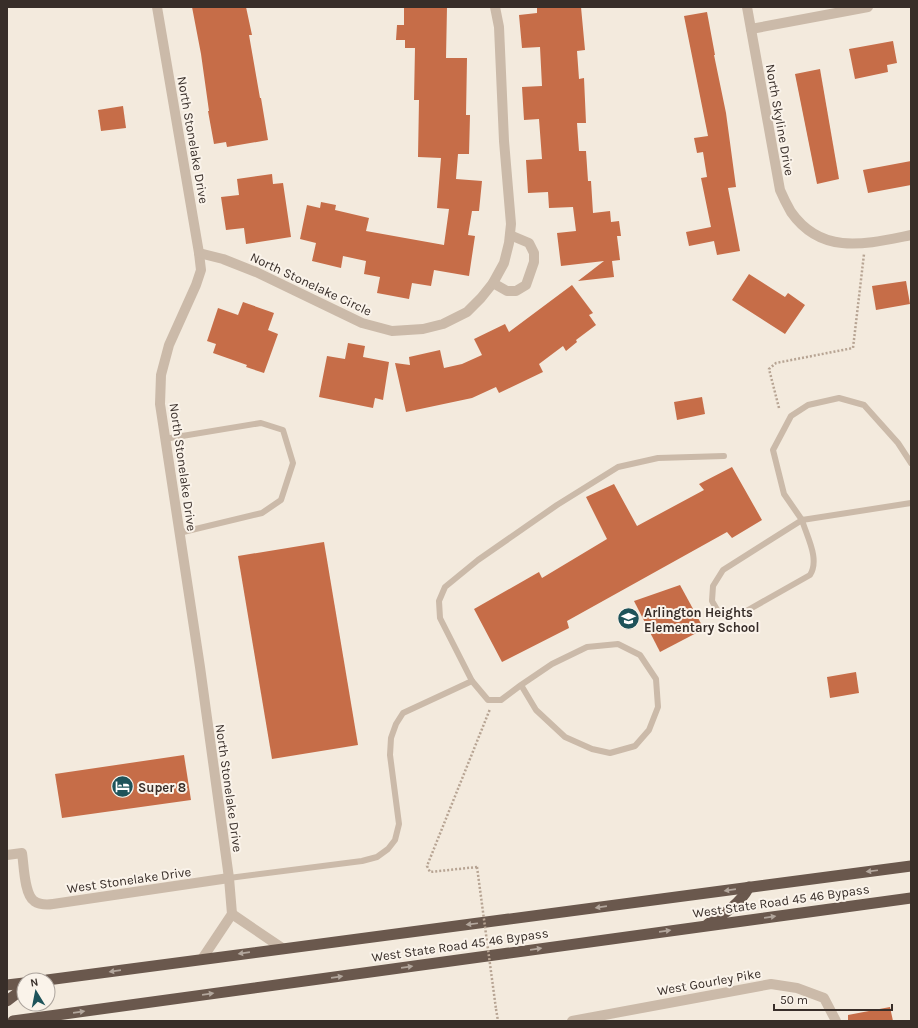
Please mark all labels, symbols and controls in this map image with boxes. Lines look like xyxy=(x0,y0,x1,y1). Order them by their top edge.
street label: North Skyline Drive xyxy=(763,63,797,177)
street label: North Stonelake Drive xyxy=(174,75,212,205)
street label: North Stonelake Circle xyxy=(248,249,374,319)
street label: North Stonelake Drive xyxy=(167,402,199,532)
place label: Arlington Heights Elementary School xyxy=(644,605,759,635)
school or university icon: Arlington Heights Elementary School xyxy=(615,606,641,632)
street label: North Stonelake Drive xyxy=(213,723,245,853)
hotel icon: Super 8 xyxy=(110,774,136,800)
place label: Super 8 xyxy=(138,780,186,795)
street label: West Stonelake Drive xyxy=(66,864,192,896)
one-way arrow xyxy=(866,868,878,874)
street label: West State Road 45 46 Bypass xyxy=(692,881,870,921)
one-way arrow xyxy=(723,886,736,893)
one-way arrow xyxy=(595,904,607,910)
one-way arrow xyxy=(764,914,776,920)
one-way arrow xyxy=(466,921,478,927)
street label: West State Road 45 46 Bypass xyxy=(371,925,549,965)
one-way arrow xyxy=(659,928,671,934)
one-way arrow xyxy=(530,946,542,952)
one-way arrow xyxy=(238,950,250,956)
one-way arrow xyxy=(401,964,414,970)
street label: West Gourley Pike xyxy=(656,965,762,999)
one-way arrow xyxy=(109,968,121,974)
north arrow xyxy=(16,972,56,1012)
one-way arrow xyxy=(331,973,343,980)
text: N xyxy=(29,976,39,990)
scale bar xyxy=(774,986,892,1012)
one-way arrow xyxy=(202,991,214,997)
text: 50 m xyxy=(780,993,808,1007)
one-way arrow xyxy=(73,1009,85,1015)

